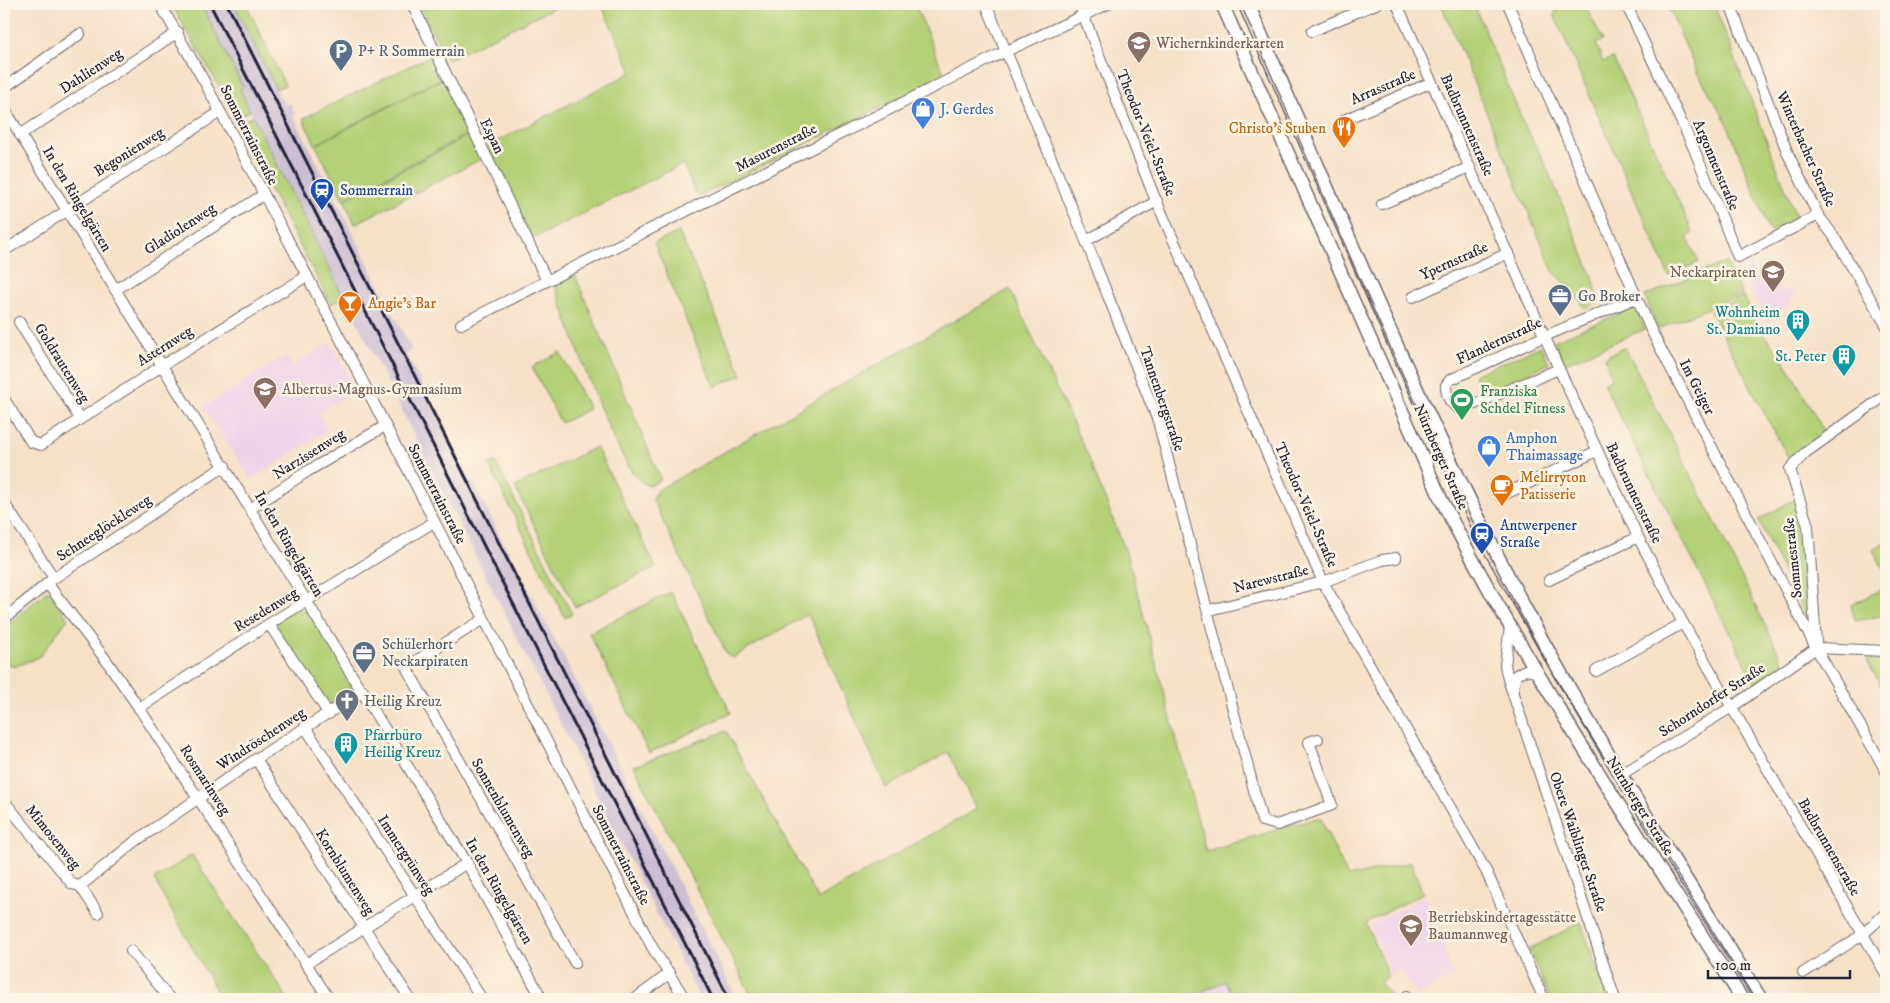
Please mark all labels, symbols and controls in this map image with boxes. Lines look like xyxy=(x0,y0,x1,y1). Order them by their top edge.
school or university icon: Wichernkinderkarten xyxy=(1126,30,1152,64)
place label: Wichernkinderkarten xyxy=(1155,34,1284,53)
parking icon: P+ R Sommerrain xyxy=(328,38,354,72)
place label: P+ R Sommerrain xyxy=(358,42,465,61)
street label: Dahlienweg xyxy=(56,43,126,98)
street label: Arrasstraße xyxy=(1347,65,1419,109)
street label: Theodor-Veiel-Straße xyxy=(1112,67,1180,199)
street label: Badbrunnenstraße xyxy=(1436,71,1498,179)
street label: Sommerrainstraße xyxy=(216,82,282,188)
street label: Winterbacher Straße xyxy=(1772,87,1840,210)
shop icon: J. Gerdes xyxy=(910,96,936,130)
place label: J. Gerdes xyxy=(938,100,993,119)
street label: Espan xyxy=(475,115,509,157)
restaurant icon: Christo's Stuben xyxy=(1331,115,1357,149)
street label: Argonnenstraße xyxy=(1688,117,1744,213)
street label: Masurenstraße xyxy=(732,119,820,177)
place label: Christo's Stuben xyxy=(1229,119,1326,138)
street label: Begonienweg xyxy=(90,123,168,181)
street label: In den Ringelgärten xyxy=(38,143,116,255)
station icon: Sommerrain xyxy=(309,177,335,211)
place label: Sommerrain xyxy=(340,181,413,200)
street label: Gladiolenweg xyxy=(141,198,220,259)
street label: Ypernstraße xyxy=(1417,238,1491,284)
school or university icon: Neckarpiraten xyxy=(1760,259,1786,293)
place label: Neckarpiraten xyxy=(1670,263,1756,282)
office icon: Go Broker xyxy=(1547,283,1573,317)
place label: Go Broker xyxy=(1578,287,1641,306)
bar icon: Angie's Bar xyxy=(337,290,363,324)
place label: Angie's Bar xyxy=(368,294,436,313)
place label: Wohnheim St. Damiano xyxy=(1706,303,1780,339)
building icon: Wohnheim St. Damiano xyxy=(1785,308,1811,342)
street label: Flandernstraße xyxy=(1453,313,1545,369)
street label: Goldrautenweg xyxy=(30,319,94,407)
street label: Asternweg xyxy=(134,321,197,370)
building icon: St. Peter xyxy=(1831,343,1857,377)
street label: Tannenbergstraße xyxy=(1135,344,1189,454)
place label: St. Peter xyxy=(1775,347,1826,366)
street label: Im Geiger xyxy=(1675,356,1719,419)
school or university icon: Albertus-Magnus-Gymnasium xyxy=(252,376,278,410)
place label: Albertus-Magnus-Gymnasium xyxy=(282,380,462,399)
place label: Franziska Schdel Fitness xyxy=(1480,382,1565,418)
sports icon: Franziska Schdel Fitness xyxy=(1449,387,1475,421)
street label: Nürnberger Straße xyxy=(1409,401,1473,513)
street label: Narzissenweg xyxy=(269,424,349,484)
place label: Amphon Thaimassage xyxy=(1506,429,1583,465)
shop icon: Amphon Thaimassage xyxy=(1476,434,1502,468)
street label: Badbrunnenstraße xyxy=(1601,439,1667,547)
street label: Theodor-Veiel-Straße xyxy=(1270,440,1342,570)
street label: Sommerrainstraße xyxy=(404,441,470,547)
place label: Melirryton Patisserie xyxy=(1520,468,1586,504)
cafe icon: Melirryton Patisserie xyxy=(1489,473,1515,507)
street label: In den Ringelgärten xyxy=(250,488,328,600)
street label: Schneeglöckleweg xyxy=(53,490,156,566)
place label: Antwerpener Straße xyxy=(1500,516,1577,552)
street label: Sommestraße xyxy=(1779,517,1807,599)
station icon: Antwerpener Straße xyxy=(1469,521,1495,555)
street label: Narewstraße xyxy=(1231,561,1311,597)
street label: Resedenweg xyxy=(230,583,302,637)
place label: Schülerhort Neckarpiraten xyxy=(382,635,468,671)
office icon: Schülerhort Neckarpiraten xyxy=(351,640,377,674)
street label: Schorndorfer Straße xyxy=(1655,659,1769,741)
church icon: Heilig Kreuz xyxy=(334,688,360,722)
place label: Heilig Kreuz xyxy=(364,692,442,711)
street label: Windröschenweg xyxy=(212,703,310,775)
place label: Pfarrbüro Heilig Kreuz xyxy=(364,726,442,762)
building icon: Pfarrbüro Heilig Kreuz xyxy=(333,731,359,765)
street label: Rosmarinweg xyxy=(175,741,235,819)
street label: Nürnberger Straße xyxy=(1602,753,1678,859)
street label: Sonnenblumenweg xyxy=(467,755,540,862)
street label: Obere Waiblinger Straße xyxy=(1545,769,1611,915)
street label: Badbrunnenstraße xyxy=(1793,795,1865,899)
street label: Mimosenweg xyxy=(21,801,85,874)
street label: Sommerrainstraße xyxy=(588,802,654,908)
street label: Immergrünweg xyxy=(373,811,439,899)
street label: Kornblumenweg xyxy=(311,825,379,919)
street label: In den Ringelgärten xyxy=(461,834,537,948)
place label: Betriebskindertagesstätte Baumannweg xyxy=(1428,908,1576,944)
school or university icon: Betriebskindertagesstätte Baumannweg xyxy=(1398,913,1424,947)
scale bar xyxy=(1708,948,1850,980)
text: 100 m xyxy=(1715,956,1751,975)

